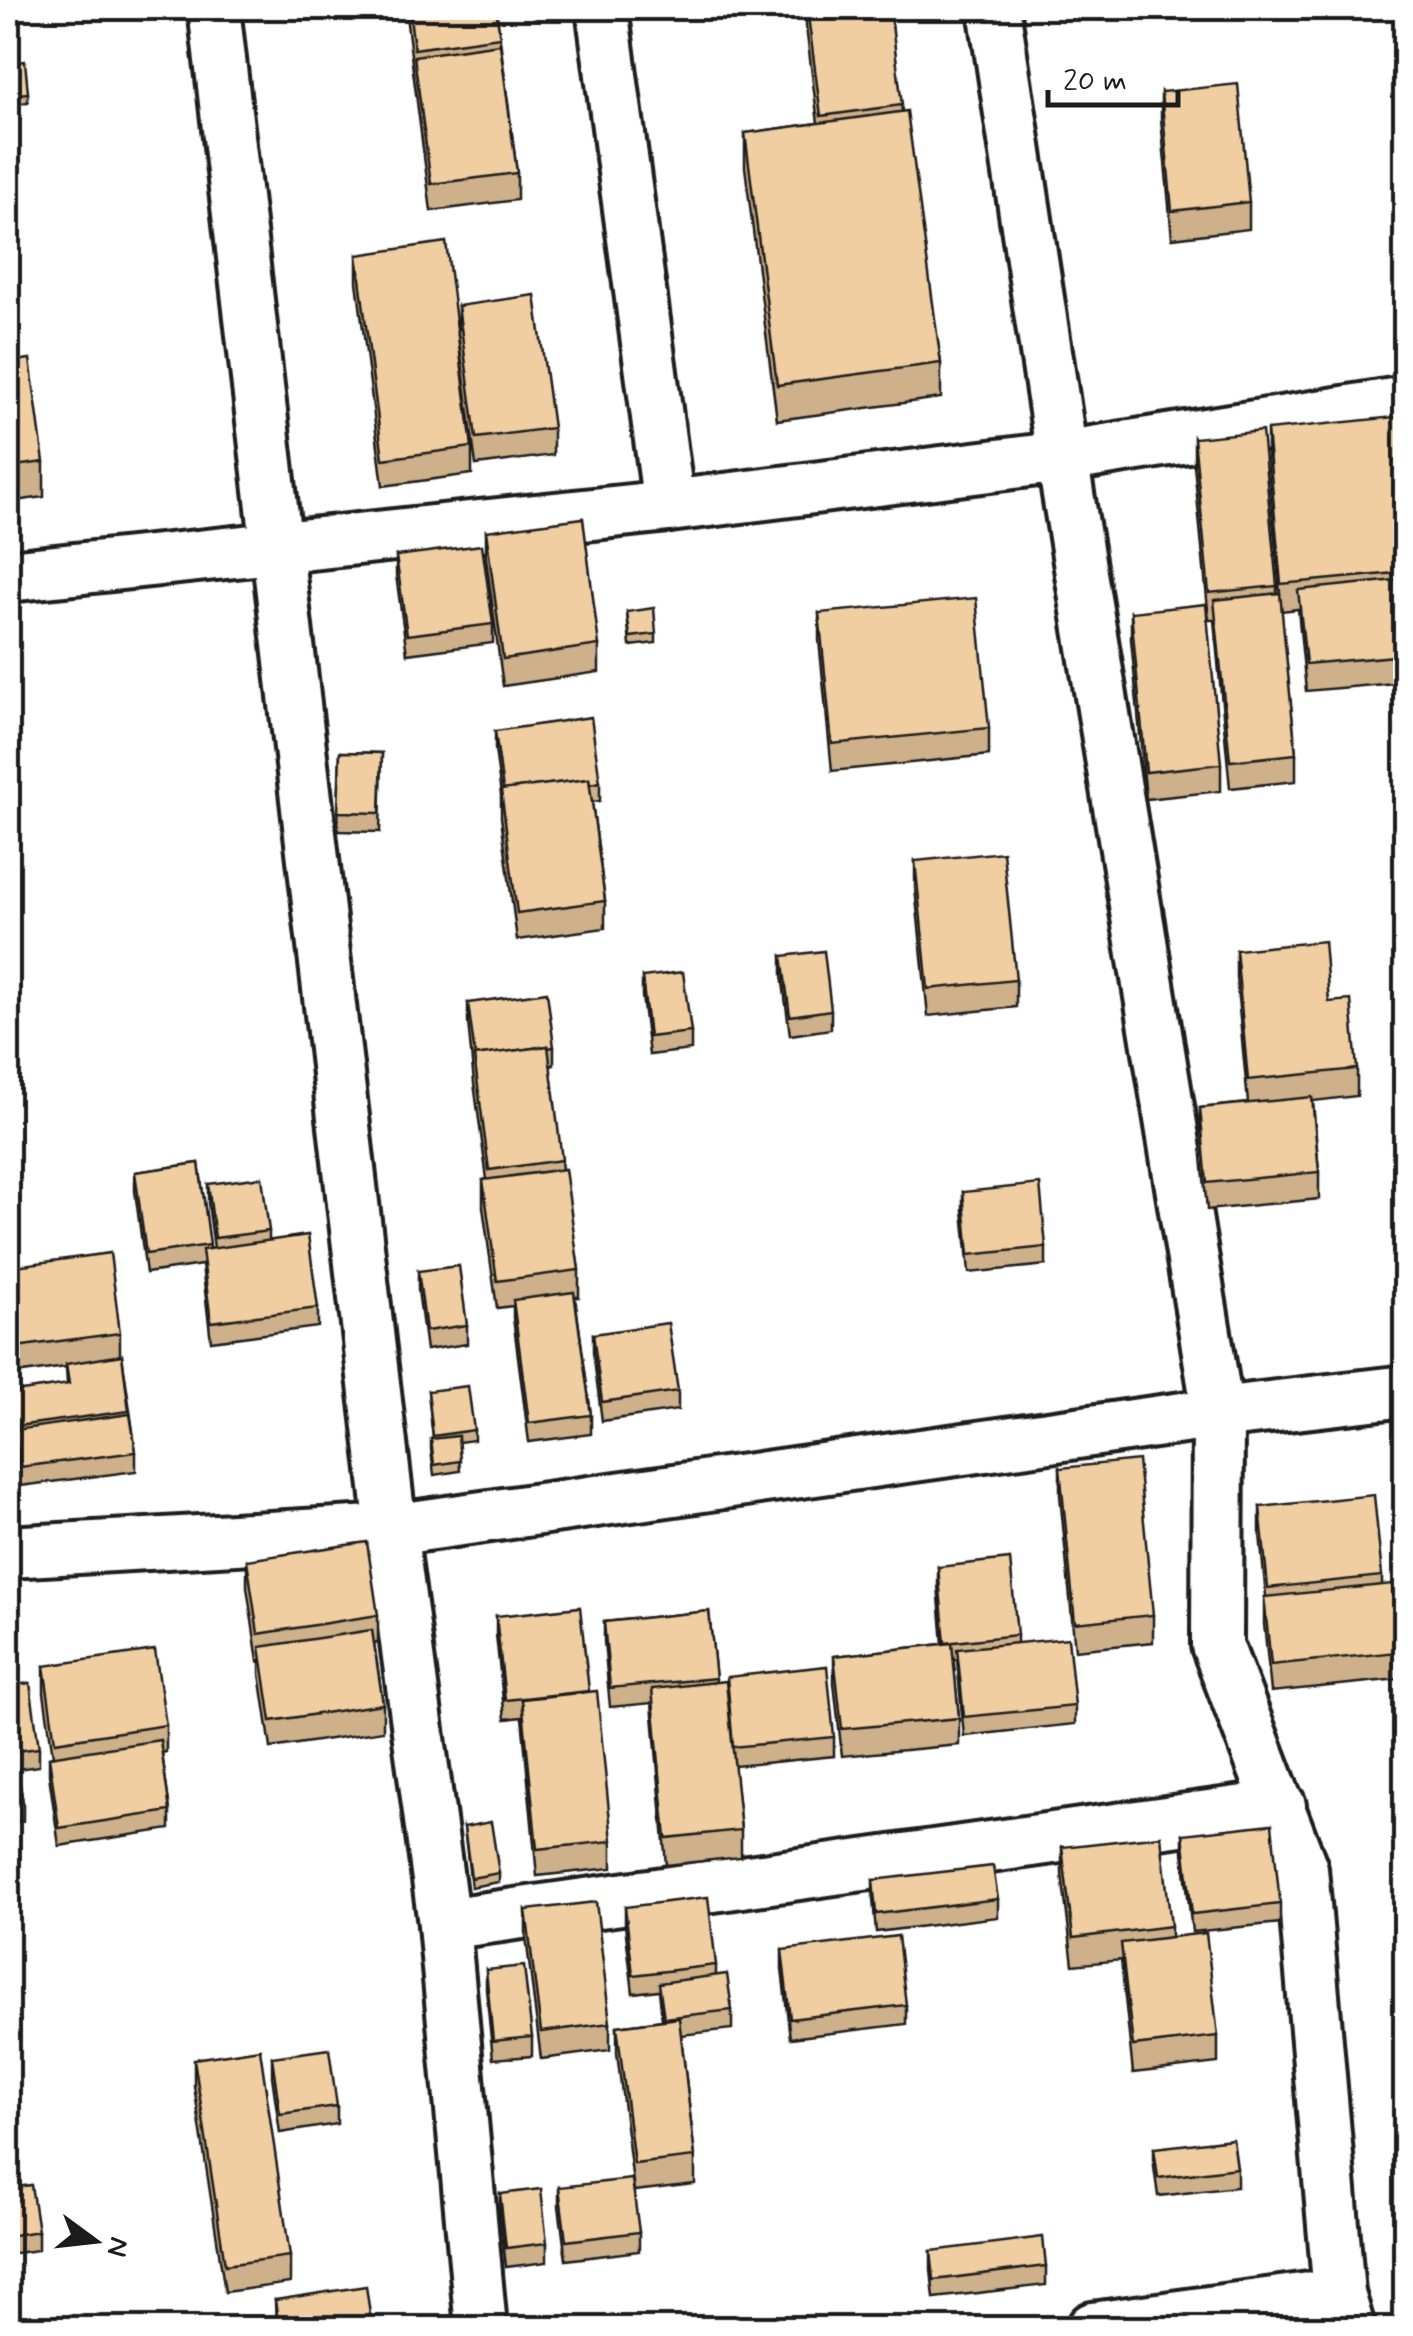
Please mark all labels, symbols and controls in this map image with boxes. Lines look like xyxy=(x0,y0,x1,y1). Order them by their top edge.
scale bar xyxy=(1048,45,1178,107)
text: 20 m xyxy=(1063,62,1127,101)
north arrow xyxy=(45,2191,145,2291)
text: N xyxy=(96,2233,137,2261)

